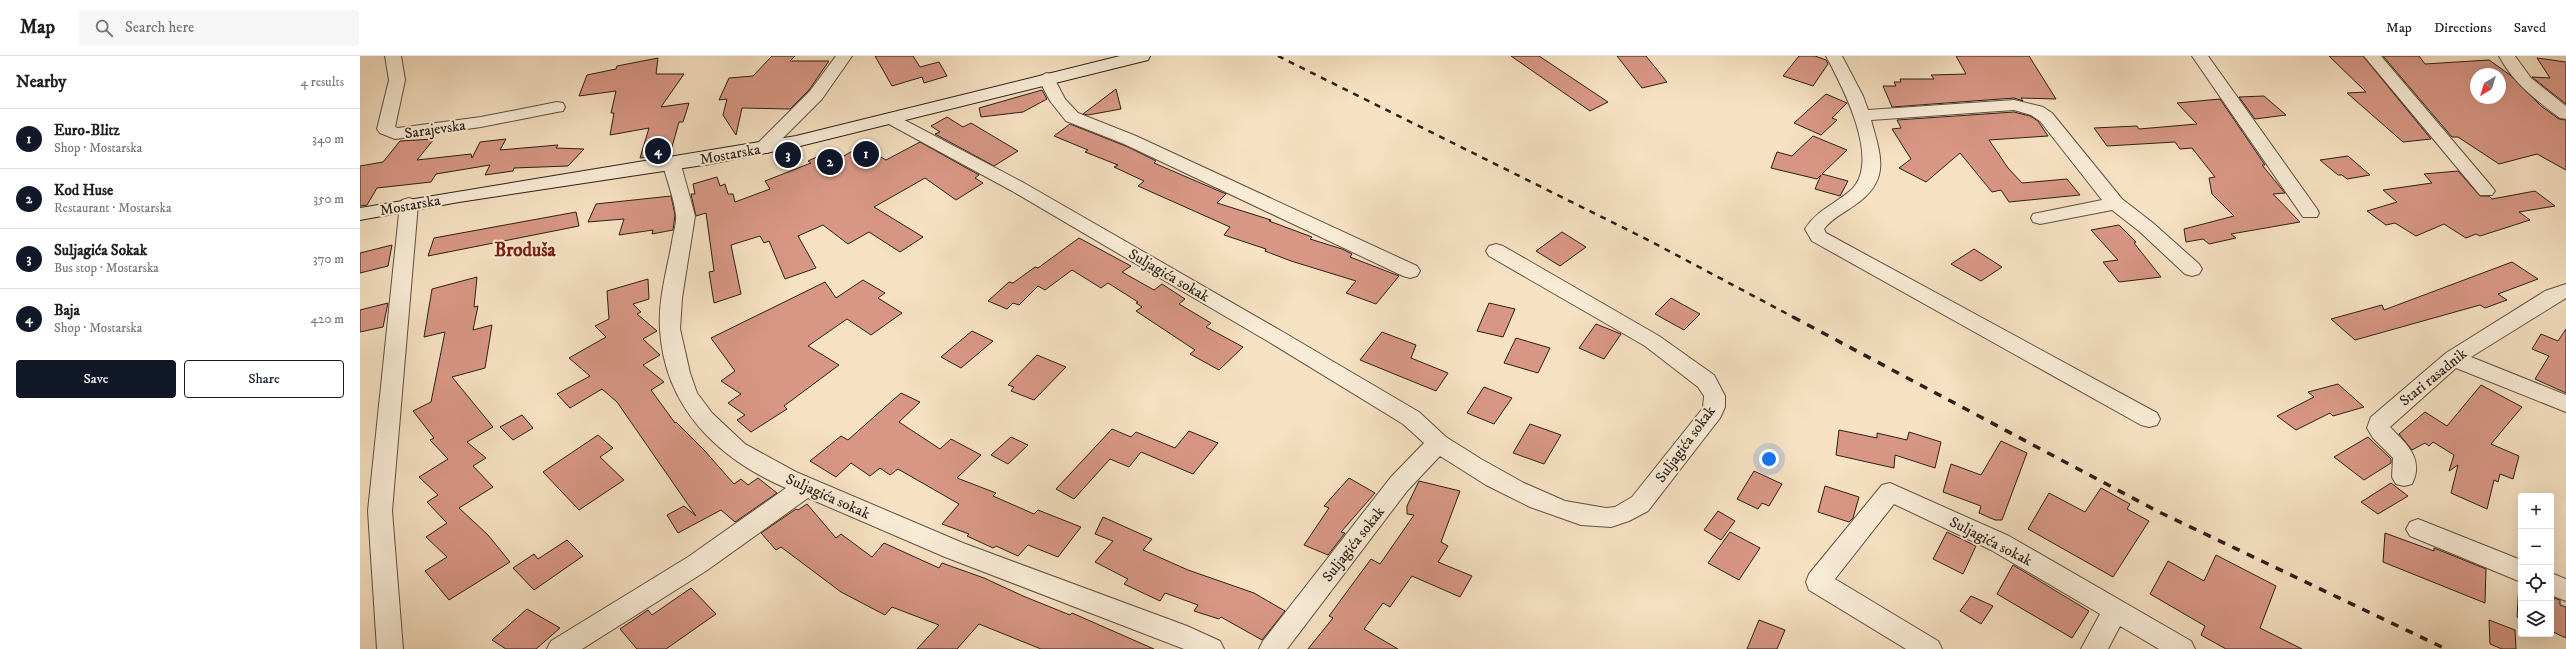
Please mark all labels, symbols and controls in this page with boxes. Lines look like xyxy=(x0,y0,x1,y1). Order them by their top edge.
search box xyxy=(79,10,359,46)
text: Map xyxy=(20,16,55,39)
icon: search xyxy=(93,17,115,39)
text: Search here xyxy=(125,18,194,37)
text: Map xyxy=(2386,19,2412,37)
text: Directions xyxy=(2434,19,2492,37)
text: Saved xyxy=(2514,19,2546,37)
north arrow xyxy=(2470,68,2506,104)
text: Nearby xyxy=(16,71,66,93)
text: 4 results xyxy=(301,74,344,90)
street label: Sarajevska xyxy=(403,116,467,143)
text: Euro-Blitz xyxy=(54,121,120,140)
text: 1 xyxy=(27,131,31,147)
text: 340 m xyxy=(312,131,344,147)
pin: 4 xyxy=(645,136,671,166)
pin: 1 xyxy=(853,139,879,169)
text: Shop · Mostarska xyxy=(54,140,142,156)
street label: Mostarska xyxy=(698,140,763,169)
pin: 3 xyxy=(775,140,801,170)
pin: 2 xyxy=(817,147,843,177)
text: Kod Huse xyxy=(54,181,113,200)
text: 2 xyxy=(26,191,32,207)
text: 350 m xyxy=(313,191,344,207)
street label: Mostarska xyxy=(378,191,443,220)
text: Restaurant · Mostarska xyxy=(54,200,171,216)
district label: Broduša xyxy=(494,239,557,262)
text: Suljagića Sokak xyxy=(54,241,147,260)
street label: Suljagića sokak xyxy=(1125,245,1213,307)
text: 3 xyxy=(27,251,31,267)
text: 370 m xyxy=(313,251,344,267)
text: Bus stop · Mostarska xyxy=(54,260,159,276)
text: Baja xyxy=(54,301,80,320)
text: 4 xyxy=(25,311,33,327)
text: 420 m xyxy=(311,311,344,327)
text: Shop · Mostarska xyxy=(54,320,142,336)
street label: Stari rasadnik xyxy=(2396,344,2471,410)
button: Save xyxy=(16,360,176,398)
button: Share xyxy=(184,360,344,398)
street label: Suljagića sokak xyxy=(1651,402,1720,486)
your location xyxy=(1759,449,1779,469)
street label: Suljagića sokak xyxy=(783,469,873,524)
map controls xyxy=(2518,493,2554,637)
button: + xyxy=(2518,493,2554,529)
street label: Suljagića sokak xyxy=(1318,502,1389,586)
street label: Suljagića sokak xyxy=(1946,512,2036,571)
button: − xyxy=(2518,529,2554,565)
button: locate xyxy=(2518,565,2554,601)
button: layers xyxy=(2518,601,2554,637)

